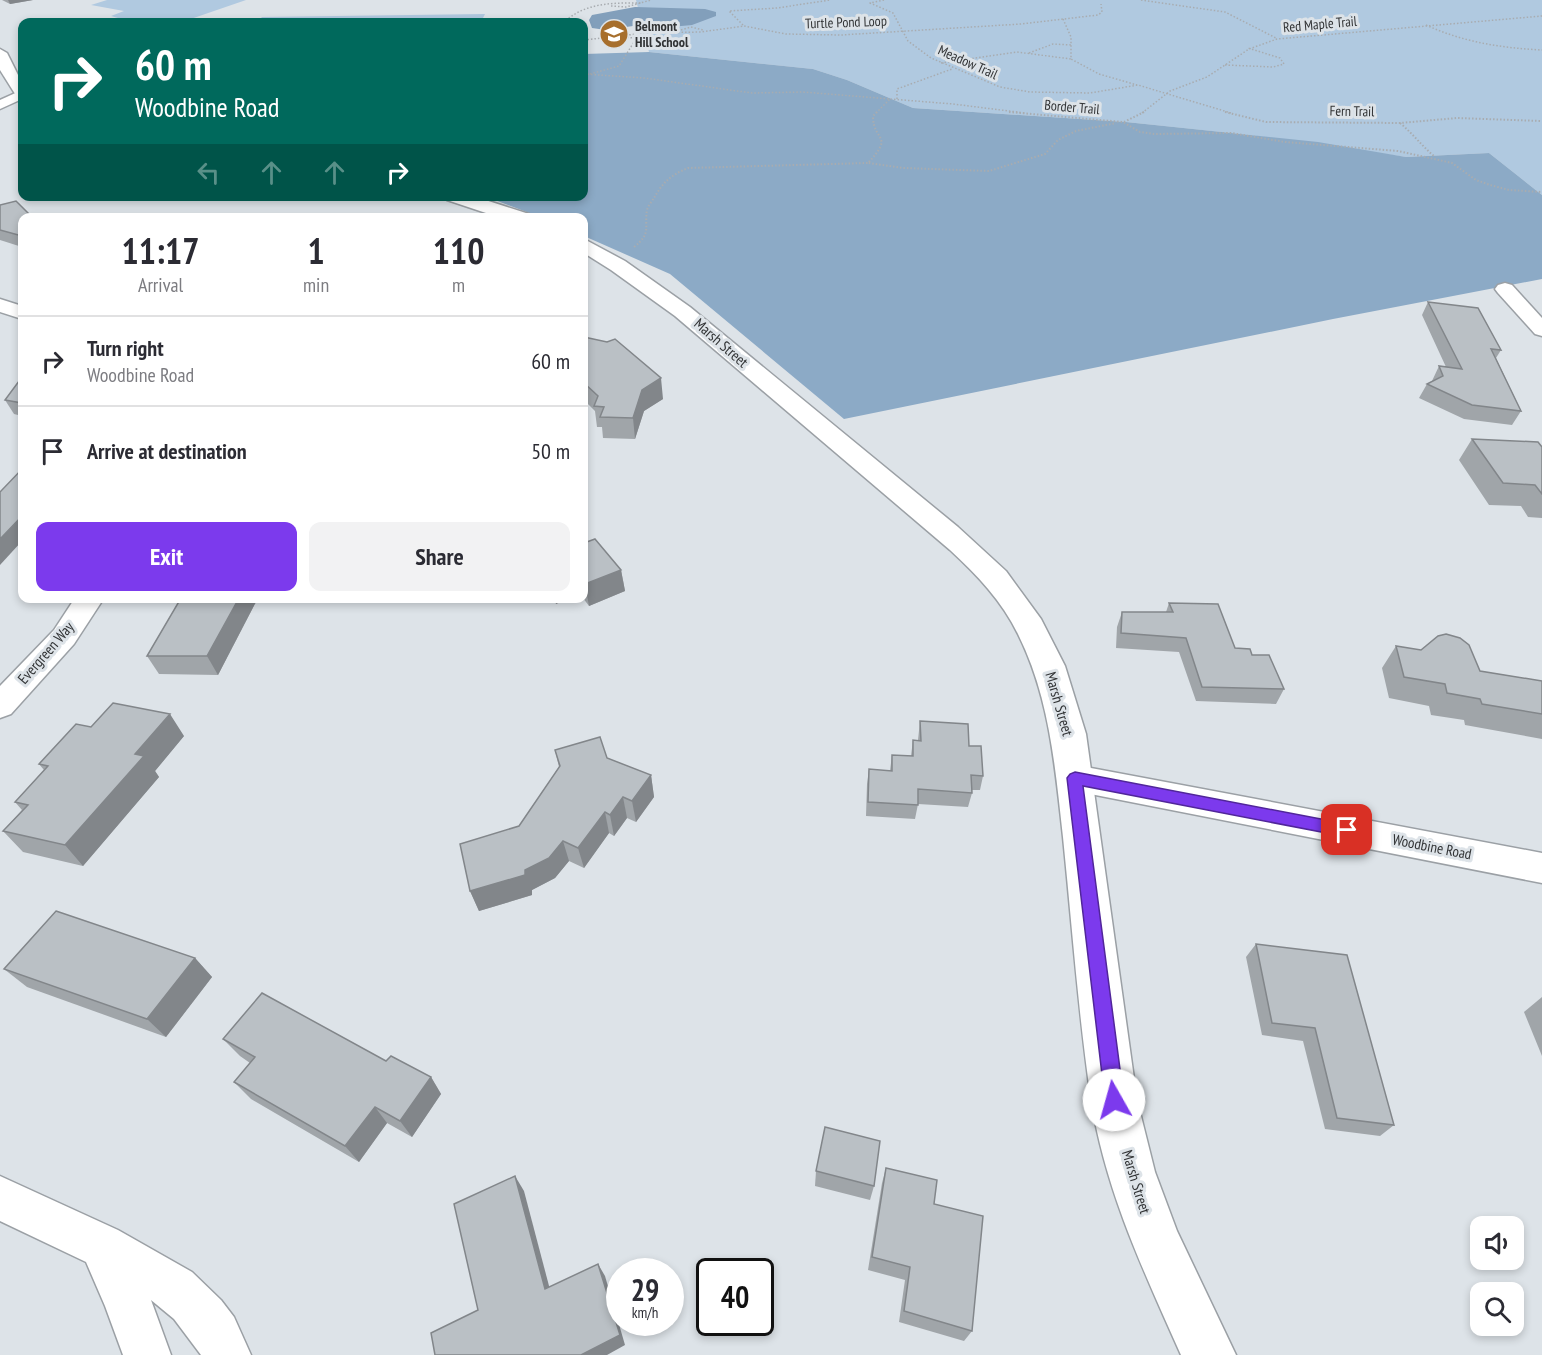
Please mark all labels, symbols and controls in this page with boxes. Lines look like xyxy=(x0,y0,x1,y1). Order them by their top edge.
street label: Turtle Pond Loop xyxy=(805,12,887,32)
street label: Red Maple Trail xyxy=(1282,12,1358,36)
place label: Belmont Hill School xyxy=(635,17,689,51)
school or university icon: Belmont Hill School xyxy=(598,18,630,50)
text: 60 m xyxy=(135,37,212,92)
street label: Meadow Trail xyxy=(935,41,1001,83)
icon: right xyxy=(36,42,114,120)
text: Woodbine Road xyxy=(135,90,280,124)
street label: Border Trail xyxy=(1044,96,1101,118)
street label: Fern Trail xyxy=(1329,102,1375,120)
icon: left xyxy=(192,156,225,189)
icon: ahead xyxy=(255,156,288,189)
icon: ahead xyxy=(318,156,351,189)
icon: right xyxy=(381,156,414,189)
text: 11:17 xyxy=(122,227,199,274)
text: 1 xyxy=(307,227,325,274)
text: 110 xyxy=(433,227,484,274)
text: Arrival xyxy=(138,272,183,298)
text: min xyxy=(303,272,329,298)
text: m xyxy=(452,272,465,298)
street label: Marsh Street xyxy=(690,314,752,371)
text: Turn right xyxy=(87,334,164,362)
icon: right xyxy=(36,345,69,378)
text: 60 m xyxy=(531,347,570,375)
text: Woodbine Road xyxy=(87,362,194,388)
icon: arrive xyxy=(36,435,69,468)
text: Arrive at destination xyxy=(87,437,247,465)
text: 50 m xyxy=(531,437,570,465)
button: Exit xyxy=(36,522,297,591)
button: Share xyxy=(309,522,570,591)
street label: Evergreen Way xyxy=(13,617,78,688)
street label: Marsh Street xyxy=(1041,670,1078,738)
pin xyxy=(1321,804,1372,855)
icon: arrive xyxy=(1330,813,1363,846)
street label: Woodbine Road xyxy=(1391,830,1473,863)
position arrow xyxy=(1082,1068,1146,1132)
street label: Marsh Street xyxy=(1118,1148,1155,1216)
map controls xyxy=(1470,1216,1524,1336)
button: sound xyxy=(1470,1216,1524,1270)
speed limit sign: 40 xyxy=(696,1258,774,1336)
text: 29 xyxy=(631,1270,659,1309)
button: search xyxy=(1470,1282,1524,1336)
text: km/h xyxy=(632,1303,658,1322)

